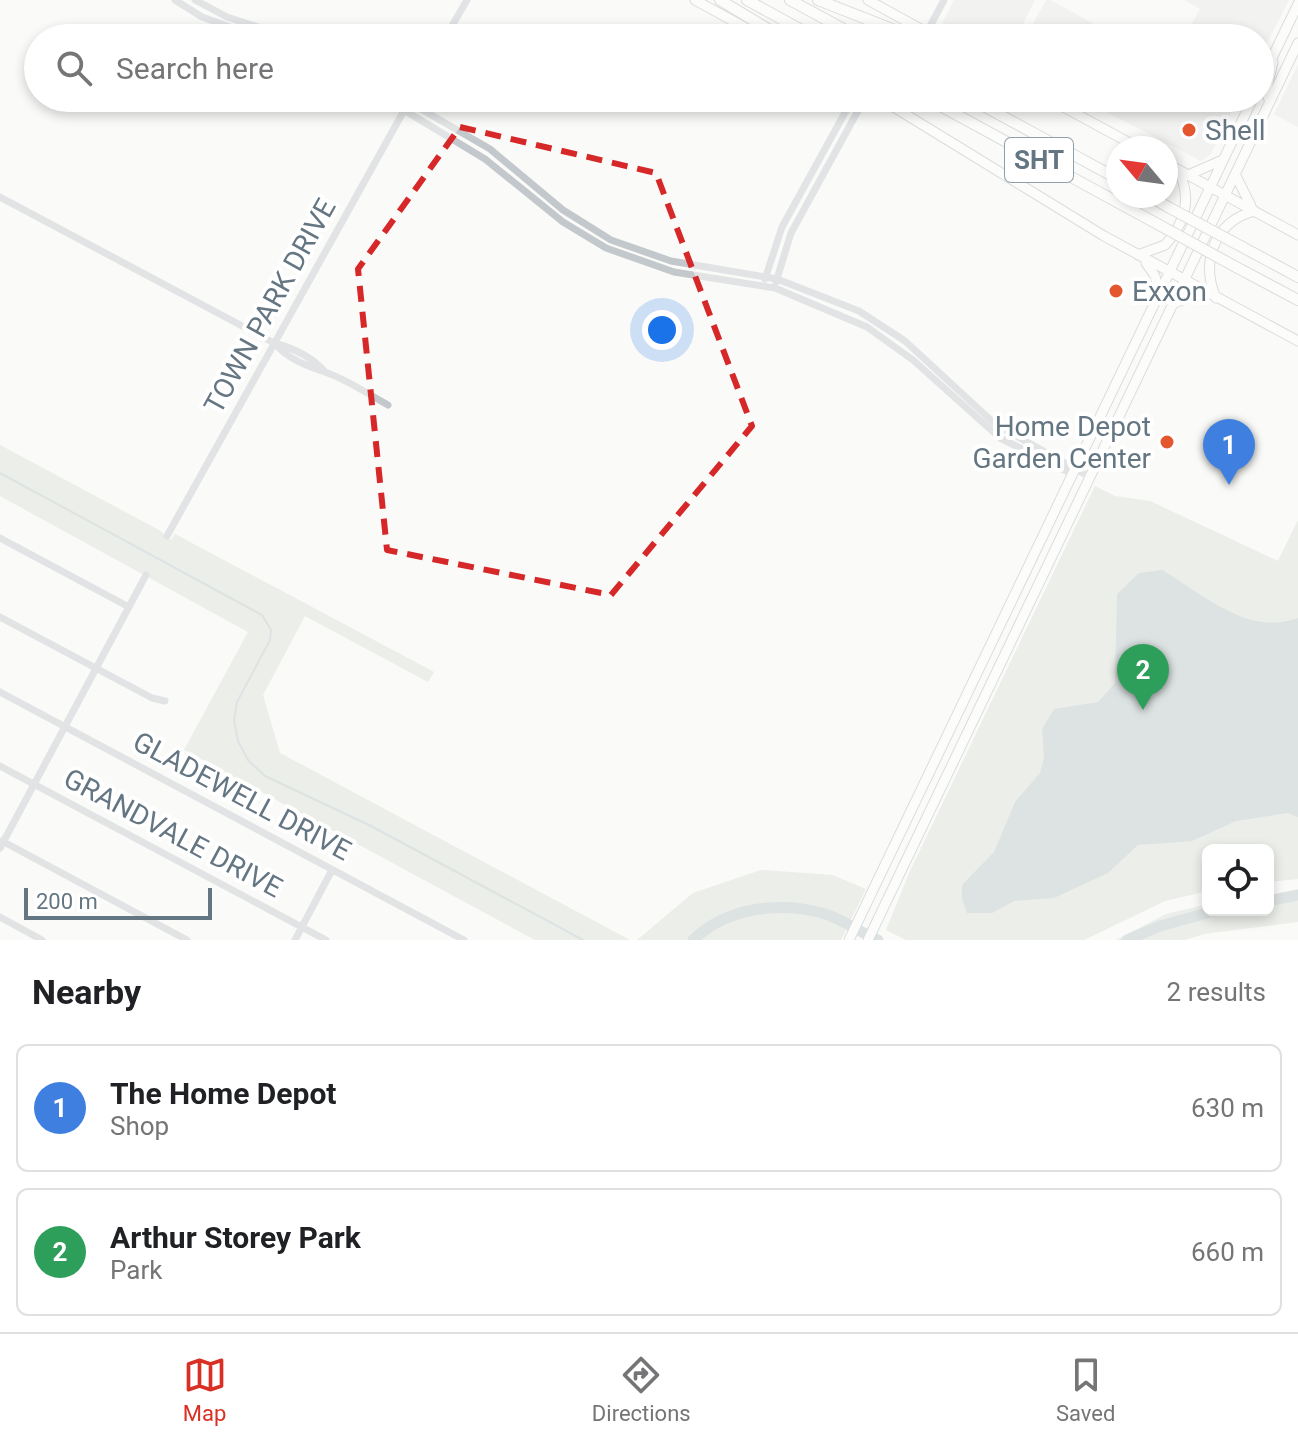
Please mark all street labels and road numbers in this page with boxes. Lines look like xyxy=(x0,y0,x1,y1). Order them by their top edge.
road number: SHT xyxy=(1005,138,1073,182)
street label: TOWN PARK DRIVE xyxy=(197,193,343,419)
street label: GLADEWELL DRIVE xyxy=(127,725,357,867)
street label: GRANDVALE DRIVE xyxy=(58,761,288,905)

